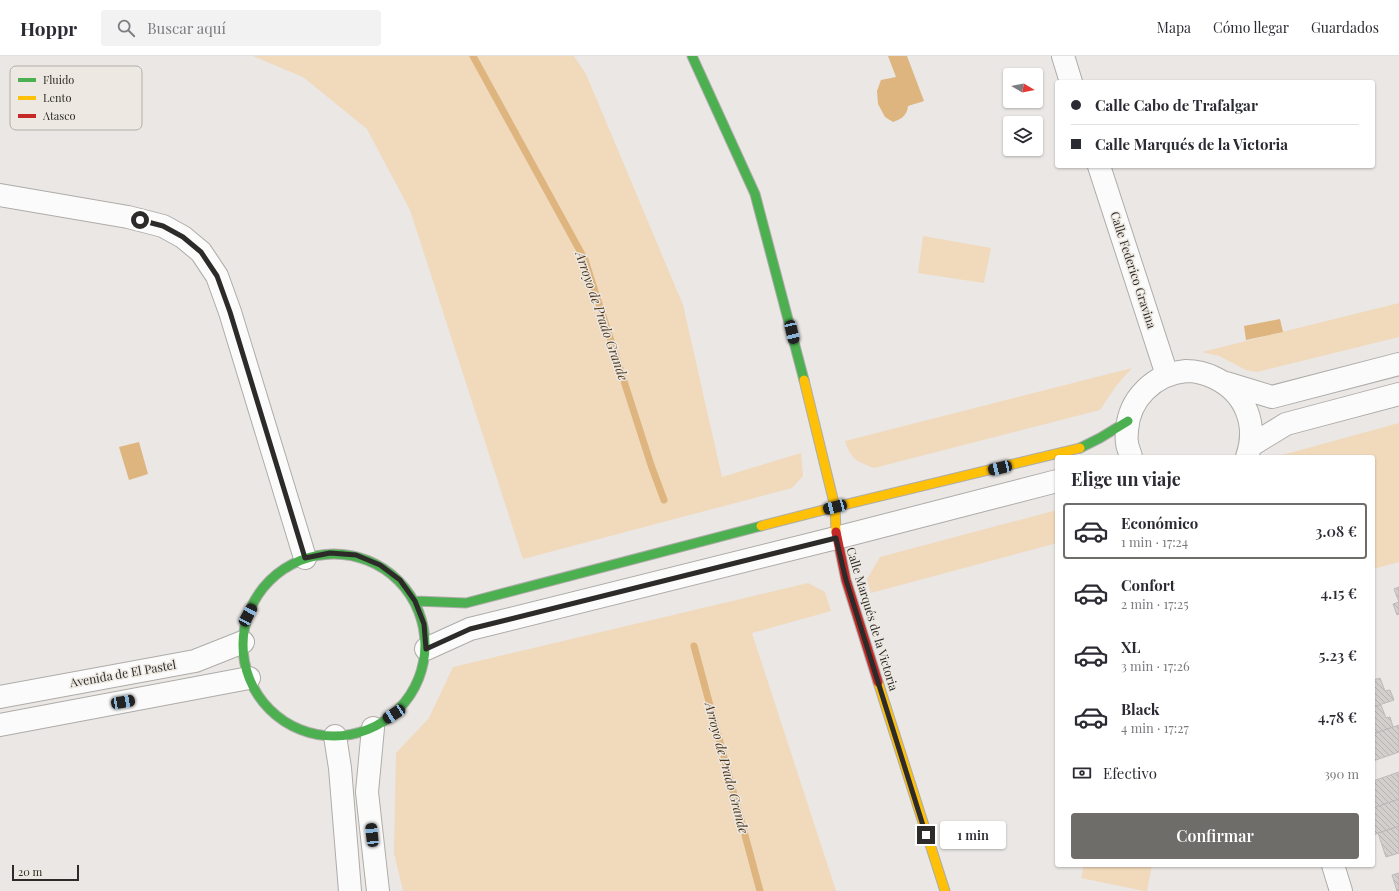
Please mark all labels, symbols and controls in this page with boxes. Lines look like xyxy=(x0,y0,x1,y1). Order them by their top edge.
search box xyxy=(101,10,381,46)
text: Hoppr xyxy=(20,15,77,41)
icon: search xyxy=(115,17,137,39)
text: Buscar aquí xyxy=(147,18,226,38)
text: Mapa xyxy=(1157,18,1191,37)
text: Cómo llegar xyxy=(1213,18,1289,37)
text: Guardados xyxy=(1311,18,1379,37)
legend xyxy=(10,66,142,130)
north arrow xyxy=(1003,68,1043,108)
map controls xyxy=(1003,68,1043,156)
text: Fluido xyxy=(43,72,74,87)
text: Lento xyxy=(43,90,72,105)
text: Calle Cabo de Trafalgar xyxy=(1095,95,1258,115)
text: Atasco xyxy=(42,108,76,123)
button: layers xyxy=(1003,116,1043,156)
text: Calle Marqués de la Victoria xyxy=(1095,134,1288,154)
street label: Calle Federico Gravina xyxy=(1107,209,1160,330)
route start xyxy=(131,211,149,229)
water label: Arroyo de Prado Grande xyxy=(572,247,633,383)
car xyxy=(783,319,801,345)
car xyxy=(987,459,1013,477)
text: Elige un viaje xyxy=(1071,467,1181,491)
car xyxy=(822,498,848,516)
icon: car xyxy=(1073,513,1109,549)
text: Económico xyxy=(1121,513,1198,533)
text: 3.08 € xyxy=(1315,521,1357,541)
text: 1 min · 17:24 xyxy=(1121,533,1188,550)
street label: Calle Marqués de la Victoria xyxy=(843,545,902,693)
icon: car xyxy=(1073,575,1109,611)
text: Confort xyxy=(1121,575,1175,595)
text: 4.15 € xyxy=(1320,583,1357,603)
text: 2 min · 17:25 xyxy=(1121,595,1189,612)
car xyxy=(237,602,259,628)
icon: car xyxy=(1073,637,1109,673)
text: XL xyxy=(1121,637,1141,657)
text: 5.23 € xyxy=(1319,645,1357,665)
street label: Avenida de El Pastel xyxy=(67,656,178,690)
text: 3 min · 17:26 xyxy=(1121,657,1190,674)
car xyxy=(110,694,136,710)
water label: Arroyo de Prado Grande xyxy=(701,699,753,836)
icon: car xyxy=(1073,699,1109,735)
text: Black xyxy=(1121,699,1160,719)
car xyxy=(381,702,407,726)
text: 4.78 € xyxy=(1318,707,1357,727)
text: 4 min · 17:27 xyxy=(1121,719,1189,736)
icon: cash xyxy=(1071,762,1093,784)
text: Efectivo xyxy=(1103,763,1157,783)
text: 390 m xyxy=(1324,765,1359,782)
button: Confirmar xyxy=(1071,813,1359,859)
callout: 1 min xyxy=(940,821,1006,849)
car xyxy=(365,822,379,848)
route end xyxy=(917,826,935,844)
text: 1 min xyxy=(957,826,989,843)
scale bar xyxy=(12,863,79,882)
text: 20 m xyxy=(18,864,42,879)

